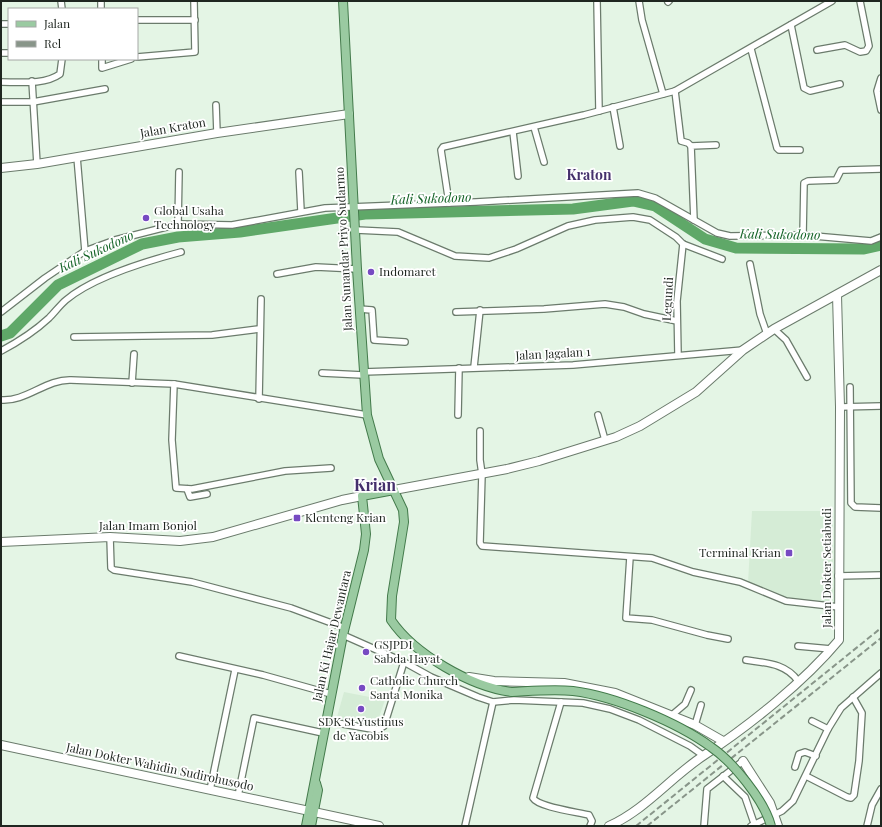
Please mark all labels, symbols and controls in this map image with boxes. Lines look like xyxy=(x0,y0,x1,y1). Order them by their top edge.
legend xyxy=(8,8,138,60)
text: Jalan xyxy=(43,15,70,31)
text: Rel xyxy=(44,35,62,51)
street label: Jalan Kraton xyxy=(138,113,207,141)
district label: Kraton xyxy=(566,165,612,184)
street label: Jalan Sunandar Priyo Sudarmo xyxy=(331,166,355,333)
water label: Kali Sukodono xyxy=(389,188,472,207)
place label: Global Usaha Technology xyxy=(154,202,224,232)
marker: Global Usaha Technology xyxy=(141,213,151,223)
water label: Kali Sukodono xyxy=(738,224,821,243)
water label: Kali Sukodono xyxy=(55,226,136,276)
place label: Indomaret xyxy=(379,263,437,279)
marker: Indomaret xyxy=(366,267,376,277)
street label: Legundi xyxy=(658,276,676,321)
street label: Jalan Jagalan 1 xyxy=(514,343,591,363)
district label: Krian xyxy=(354,474,396,495)
street label: Jalan Dokter Setiabudi xyxy=(818,508,834,629)
place label: Klenteng Krian xyxy=(305,509,386,525)
marker: Klenteng Krian xyxy=(292,513,302,523)
street label: Jalan Imam Bonjol xyxy=(98,517,197,533)
place label: Terminal Krian xyxy=(699,544,781,560)
marker: Terminal Krian xyxy=(784,548,794,558)
street label: Jalan Ki Hajar Dewantara xyxy=(308,569,354,704)
place label: GSJPDI Sabda Hayat xyxy=(374,636,441,666)
marker: GSJPDI Sabda Hayat xyxy=(361,647,371,657)
place label: Catholic Church Santa Monika xyxy=(370,672,458,702)
marker: Catholic Church Santa Monika xyxy=(357,683,367,693)
marker: SDK St Yustinus de Yacobis xyxy=(356,704,366,714)
place label: SDK St Yustinus de Yacobis xyxy=(318,713,404,743)
street label: Jalan Dokter Wahidin Sudirohusodo xyxy=(64,738,256,794)

